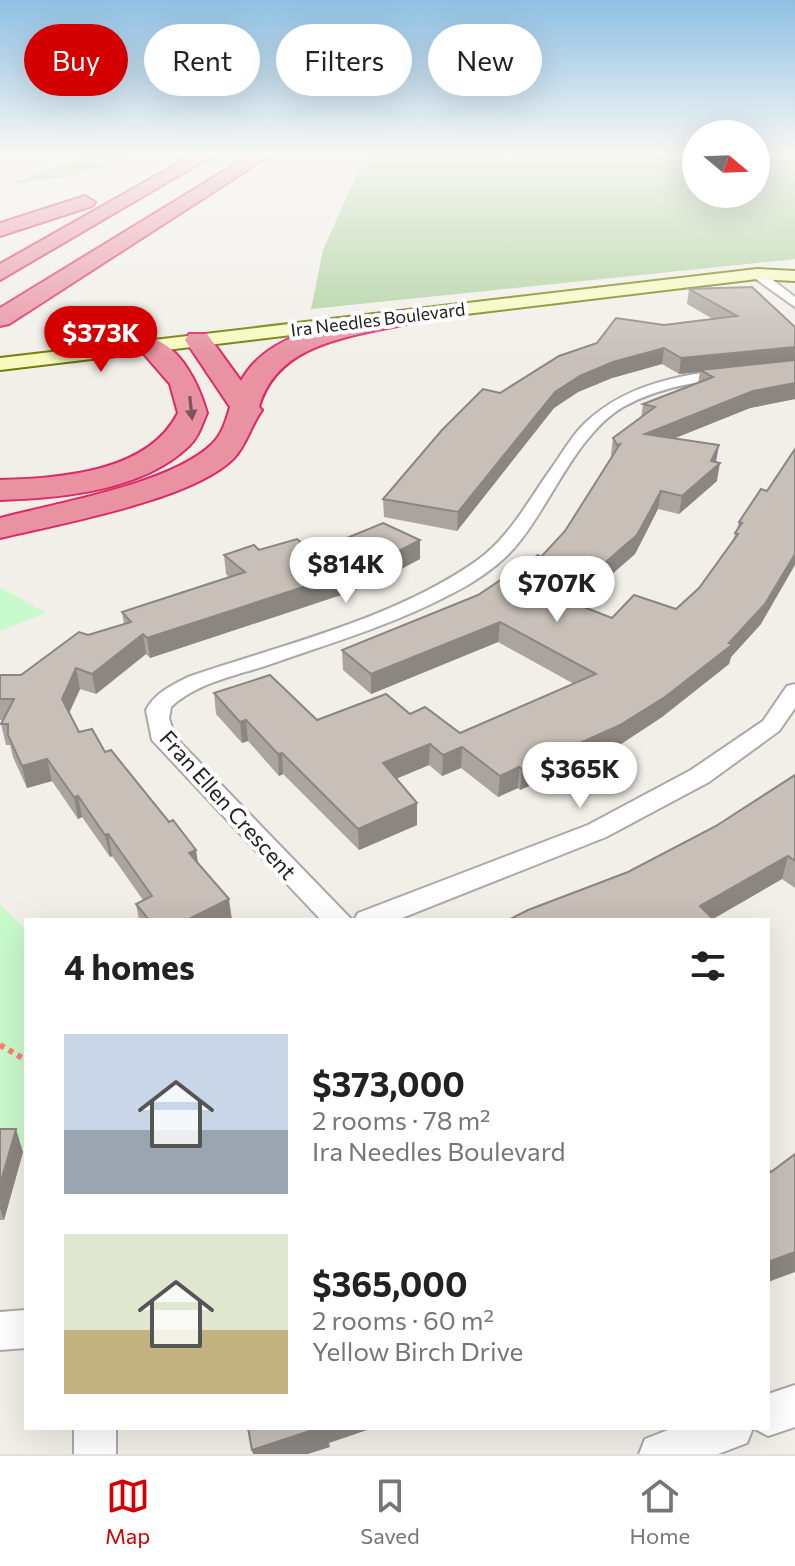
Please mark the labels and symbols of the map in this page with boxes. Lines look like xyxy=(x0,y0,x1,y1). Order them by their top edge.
north arrow xyxy=(682,120,770,208)
street label: Ira Needles Boulevard xyxy=(289,297,466,341)
pin: $373K xyxy=(45,306,157,374)
one-way arrow xyxy=(185,395,198,420)
pin: $814K xyxy=(290,537,402,605)
pin: $707K xyxy=(501,556,613,624)
street label: Fran Ellen Crescent xyxy=(154,725,302,885)
pin: $365K xyxy=(524,742,636,810)

